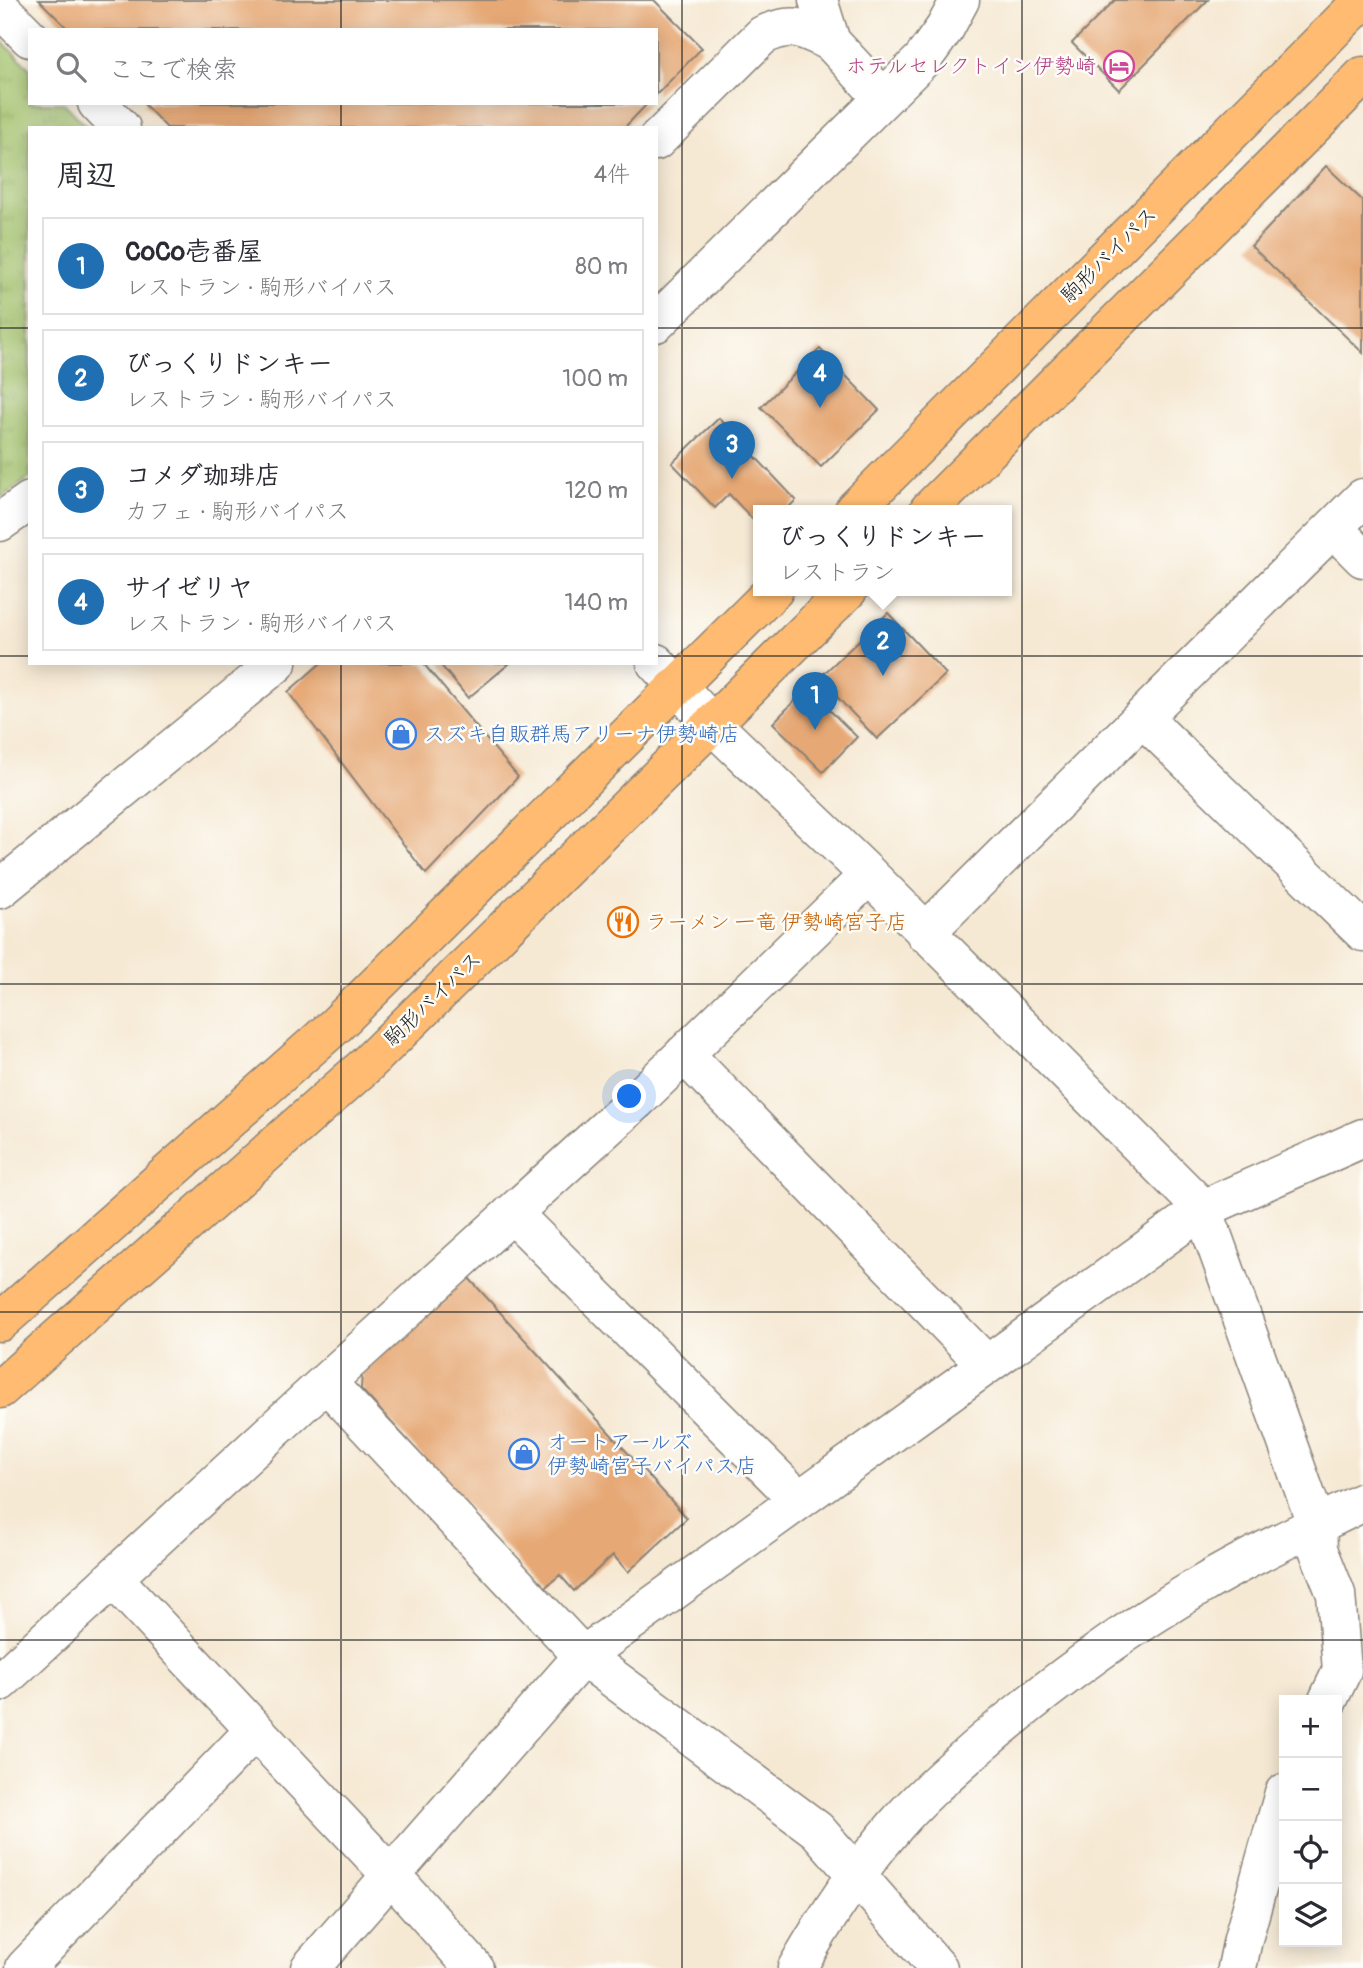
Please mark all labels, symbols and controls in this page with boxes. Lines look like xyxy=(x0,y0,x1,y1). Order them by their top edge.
search box xyxy=(28,28,658,105)
icon: search xyxy=(52,48,90,86)
hotel icon: ホテルセレクトイン伊勢崎 xyxy=(1102,49,1136,83)
place label: ホテルセレクトイン伊勢崎 xyxy=(846,53,1096,80)
text: ここで検索 xyxy=(108,54,238,86)
text: 周辺 xyxy=(56,157,116,194)
text: 4件 xyxy=(594,160,630,189)
street label: 駒形バイパス xyxy=(1055,201,1163,309)
text: CoCo壱番屋 xyxy=(125,236,263,268)
text: 1 xyxy=(77,252,86,281)
text: 80 m xyxy=(575,252,628,281)
text: レストラン · 駒形バイパス xyxy=(125,273,397,302)
text: びっくりドンキー xyxy=(125,348,333,380)
pin: 4 xyxy=(797,350,843,408)
text: 2 xyxy=(75,364,87,393)
text: 100 m xyxy=(562,364,628,393)
text: レストラン · 駒形バイパス xyxy=(125,385,397,414)
pin: 3 xyxy=(709,421,755,479)
text: コメダ珈琲店 xyxy=(125,460,281,492)
text: 3 xyxy=(75,476,87,505)
text: 120 m xyxy=(565,476,628,505)
text: カフェ · 駒形バイパス xyxy=(125,497,349,526)
popup xyxy=(753,505,1012,596)
text: びっくりドンキー xyxy=(778,521,987,553)
text: レストラン xyxy=(778,558,895,587)
text: サイゼリヤ xyxy=(125,572,253,604)
text: 4 xyxy=(74,588,88,617)
text: 140 m xyxy=(565,588,628,617)
text: レストラン · 駒形バイパス xyxy=(125,609,397,638)
pin: 2 xyxy=(860,618,906,676)
pin: 1 xyxy=(792,672,838,730)
shop icon: スズキ自販群馬アリーナ伊勢崎店 xyxy=(384,717,418,751)
place label: スズキ自販群馬アリーナ伊勢崎店 xyxy=(424,721,740,748)
restaurant icon: ラーメン 一竜 伊勢崎宮子店 xyxy=(606,905,640,939)
place label: ラーメン 一竜 伊勢崎宮子店 xyxy=(646,909,907,936)
street label: 駒形バイパス xyxy=(378,946,488,1052)
your location xyxy=(612,1079,646,1113)
place label: オートアールズ 伊勢崎宮子バイパス店 xyxy=(547,1429,757,1480)
shop icon: オートアールズ 伊勢崎宮子バイパス店 xyxy=(507,1437,541,1471)
map controls xyxy=(1279,1695,1342,1947)
button: + xyxy=(1279,1695,1342,1758)
button: − xyxy=(1279,1758,1342,1821)
button: locate xyxy=(1279,1821,1342,1884)
button: layers xyxy=(1279,1884,1342,1947)

